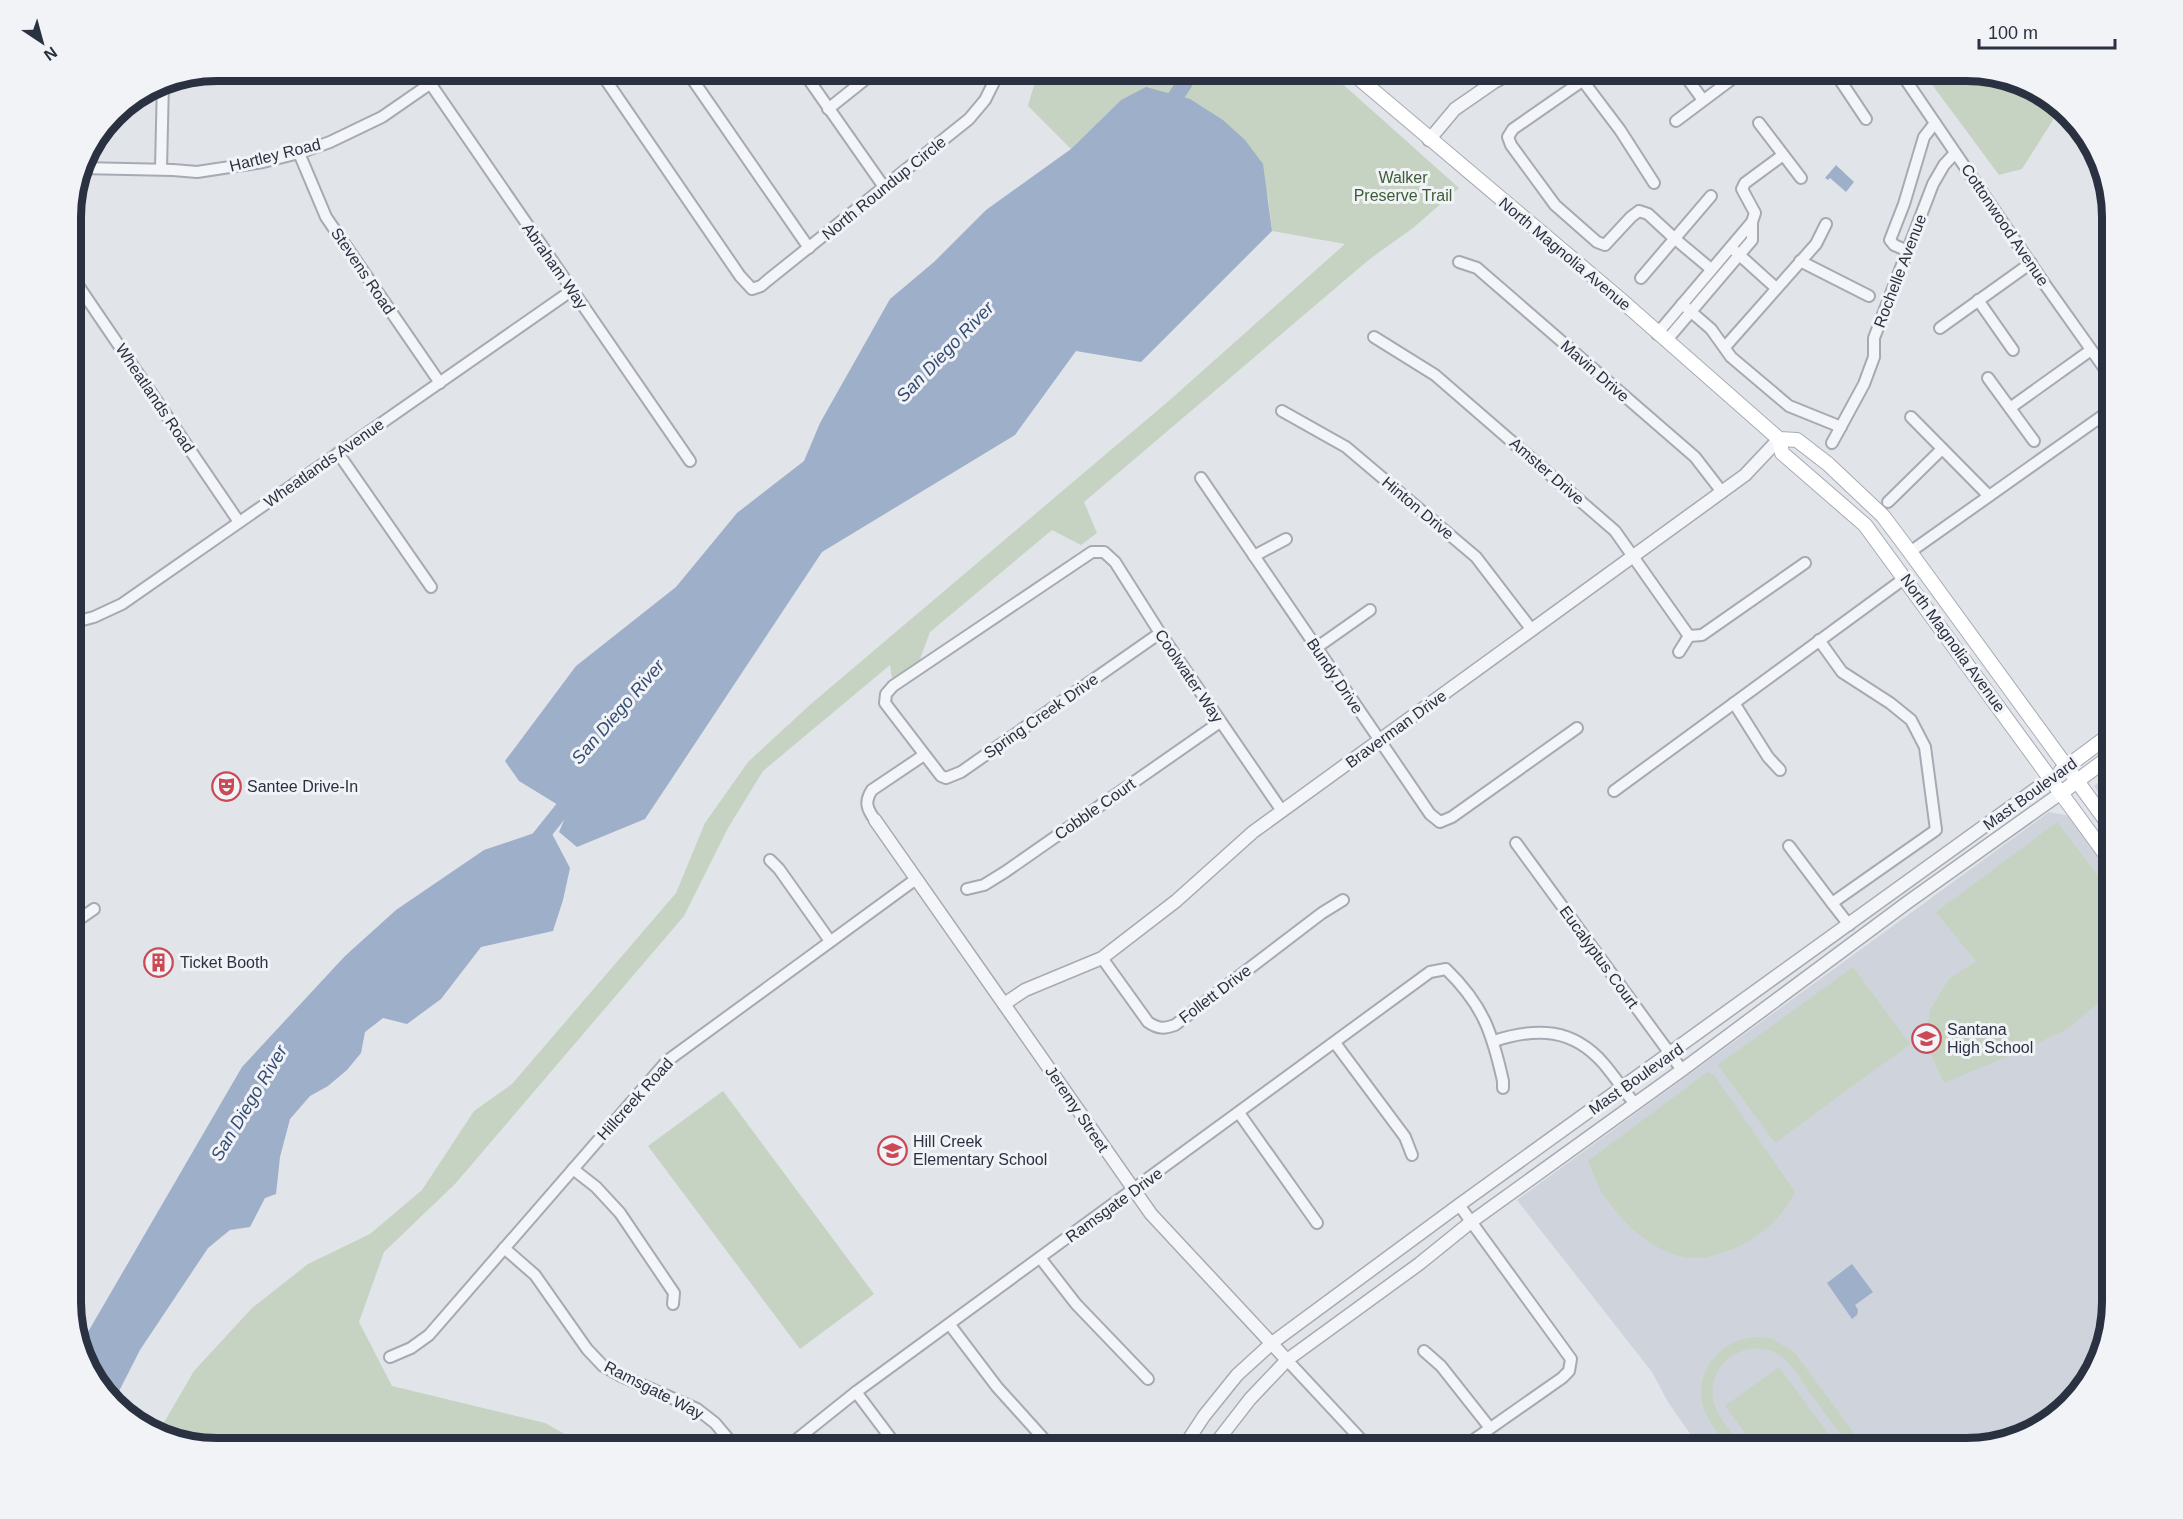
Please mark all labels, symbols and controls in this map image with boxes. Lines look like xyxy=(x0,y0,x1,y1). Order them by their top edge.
north arrow xyxy=(12,12,72,72)
scale bar xyxy=(1979,12,2116,50)
text: 100 m xyxy=(1988,23,2038,43)
text: N xyxy=(41,43,60,64)
street label: North Roundup Circle xyxy=(819,133,949,243)
street label: Hartley Road xyxy=(228,135,322,175)
street label: Cottonwood Avenue xyxy=(1958,161,2052,289)
park label: Walker Preserve Trail xyxy=(1354,169,1452,204)
street label: North Magnolia Avenue xyxy=(1496,194,1634,314)
street label: Rochelle Avenue xyxy=(1871,212,1929,330)
street label: Abraham Way xyxy=(519,220,591,312)
street label: Stevens Road xyxy=(328,225,398,317)
water label: San Diego River xyxy=(892,297,998,406)
street label: Mavin Drive xyxy=(1558,337,1633,405)
street label: Wheatlands Road xyxy=(112,341,198,455)
street label: Wheatlands Avenue xyxy=(261,415,387,511)
street label: Amster Drive xyxy=(1507,434,1588,508)
street label: Hinton Drive xyxy=(1379,473,1457,543)
street label: North Magnolia Avenue xyxy=(1897,571,2009,715)
street label: Coolwater Way xyxy=(1152,627,1226,725)
street label: Bundy Drive xyxy=(1304,635,1366,717)
water label: San Diego River xyxy=(567,655,669,768)
street label: Spring Creek Drive xyxy=(981,670,1101,762)
street label: Braverman Drive xyxy=(1342,687,1450,771)
street label: Mast Boulevard xyxy=(1980,754,2080,834)
theatre icon: Santee Drive-In xyxy=(210,770,242,802)
street label: Cobble Court xyxy=(1052,775,1139,843)
place label: Santee Drive-In xyxy=(247,778,358,795)
street label: Eucalyptus Court xyxy=(1556,903,1642,1012)
building icon: Ticket Booth xyxy=(143,946,175,978)
place label: Ticket Booth xyxy=(180,954,268,971)
street label: Follett Drive xyxy=(1176,961,1254,1026)
place label: Santana High School xyxy=(1947,1021,2033,1056)
school or university icon: Santana High School xyxy=(1910,1022,1942,1054)
street label: Mast Boulevard xyxy=(1586,1040,1686,1118)
water label: San Diego River xyxy=(207,1041,292,1164)
street label: Hillcreek Road xyxy=(594,1055,676,1143)
street label: Jeremy Street xyxy=(1042,1063,1112,1155)
place label: Hill Creek Elementary School xyxy=(913,1133,1047,1168)
school or university icon: Hill Creek Elementary School xyxy=(876,1134,908,1166)
street label: Ramsgate Drive xyxy=(1063,1164,1165,1246)
street label: Ramsgate Way xyxy=(602,1358,706,1422)

